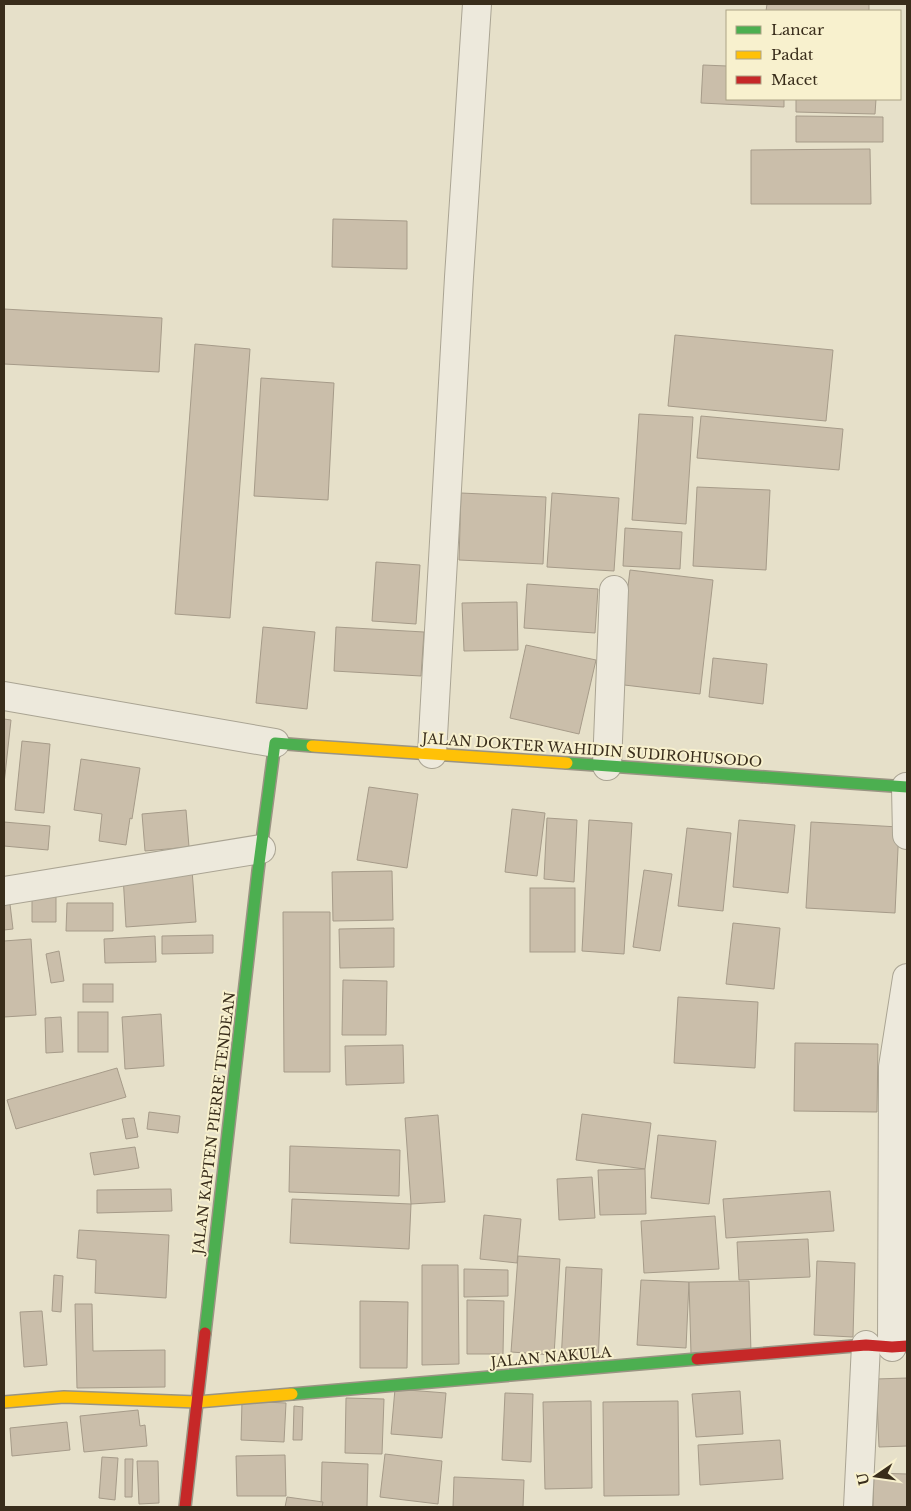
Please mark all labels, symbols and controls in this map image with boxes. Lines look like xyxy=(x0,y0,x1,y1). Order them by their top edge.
legend xyxy=(726,10,901,100)
text: Lancar xyxy=(771,20,825,39)
text: Padat xyxy=(771,45,814,64)
text: Macet xyxy=(771,70,818,89)
street label: JALAN DOKTER WAHIDIN SUDIROHUSODO xyxy=(419,729,763,771)
street label: JALAN KAPTEN PIERRE TENDEAN xyxy=(189,990,239,1257)
street label: JALAN NAKULA xyxy=(488,1343,612,1371)
north arrow xyxy=(851,1451,901,1501)
text: U xyxy=(853,1470,873,1487)

